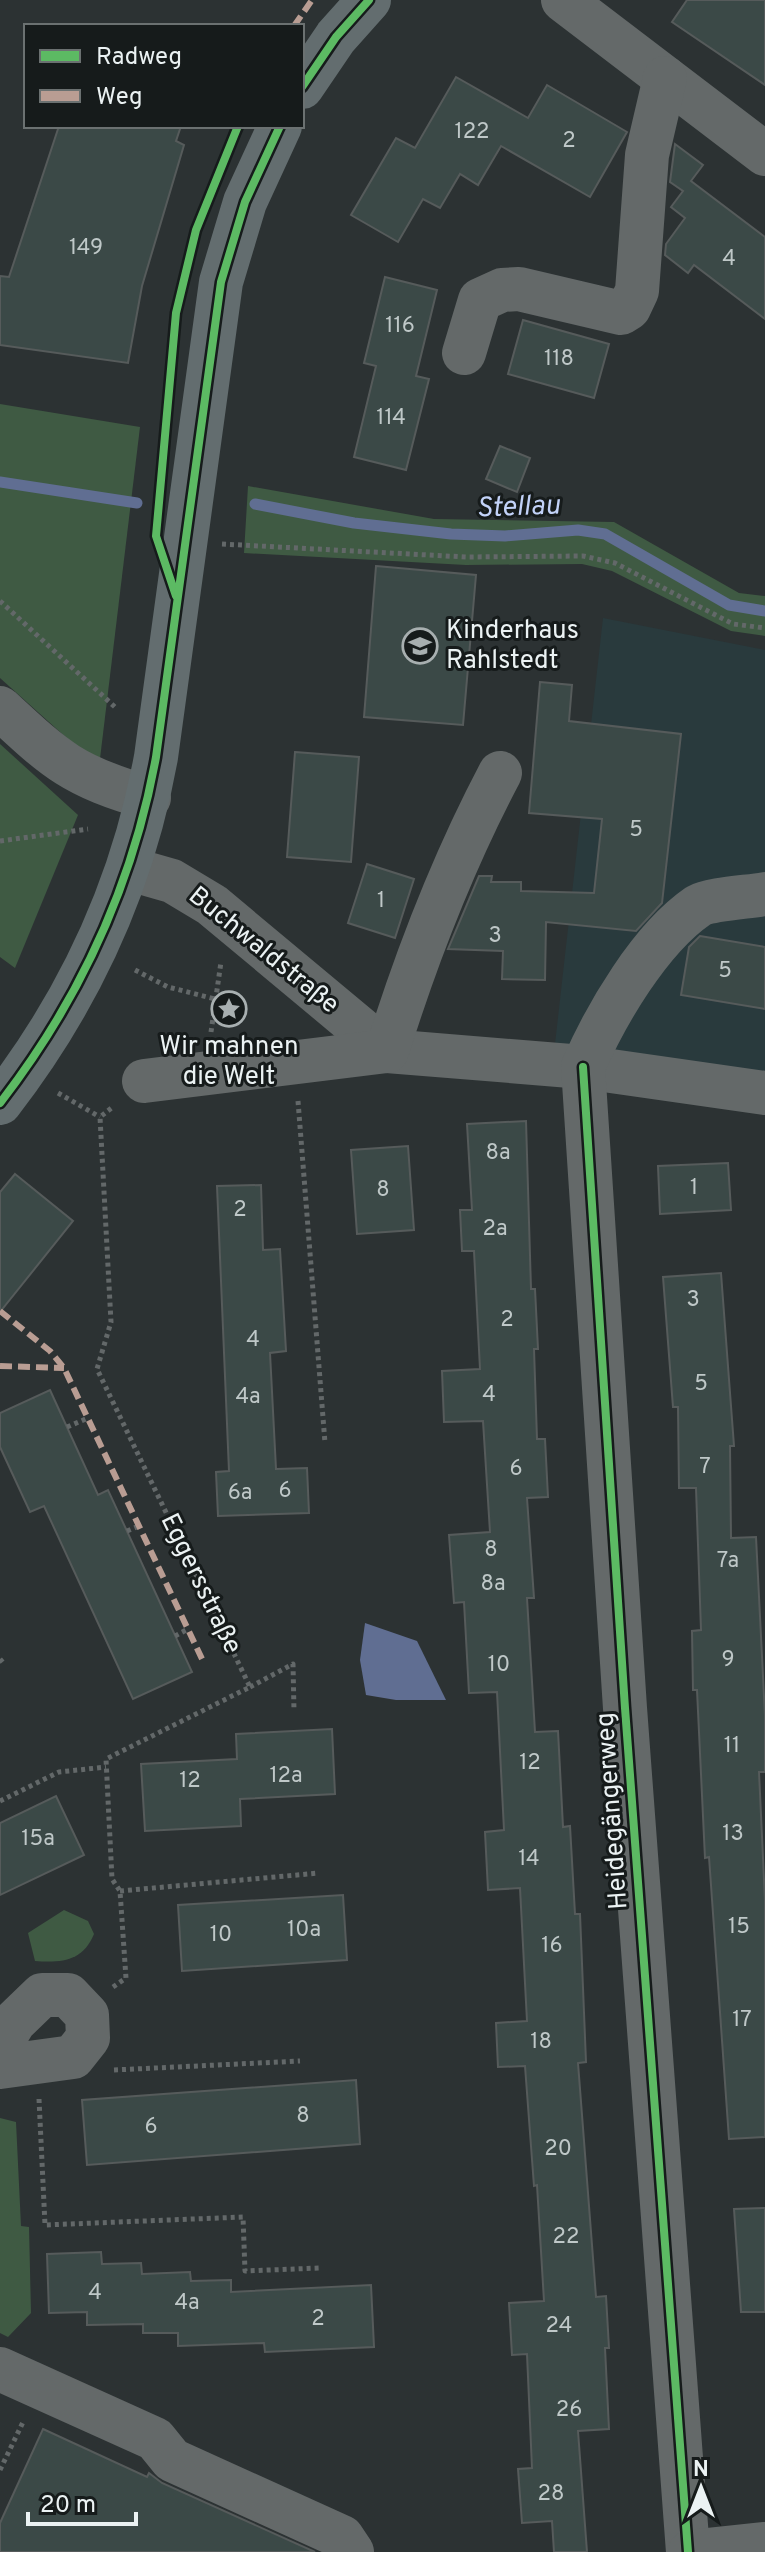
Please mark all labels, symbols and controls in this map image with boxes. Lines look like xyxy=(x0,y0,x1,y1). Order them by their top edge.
legend xyxy=(24,24,304,128)
text: Radweg xyxy=(96,43,182,73)
text: Weg xyxy=(96,83,143,113)
house number: 122 xyxy=(454,119,490,146)
house number: 2 xyxy=(562,128,576,155)
house number: 149 xyxy=(69,235,103,262)
house number: 4 xyxy=(722,246,736,273)
house number: 116 xyxy=(385,313,415,340)
house number: 118 xyxy=(544,346,574,373)
house number: 114 xyxy=(376,405,406,432)
water label: Stellau xyxy=(475,489,561,527)
place label: Kinderhaus Rahlstedt xyxy=(446,615,579,678)
school or university icon: Kinderhaus Rahlstedt xyxy=(401,627,439,665)
house number: 5 xyxy=(629,817,643,844)
street label: Buchwaldstraße xyxy=(181,880,345,1022)
house number: 1 xyxy=(377,888,385,915)
house number: 3 xyxy=(488,923,502,950)
house number: 5 xyxy=(718,958,732,985)
place icon: Wir mahnen die Welt xyxy=(210,990,248,1028)
place label: Wir mahnen die Welt xyxy=(159,1031,299,1094)
house number: 8a xyxy=(485,1140,511,1167)
house number: 1 xyxy=(690,1175,698,1202)
house number: 8 xyxy=(376,1177,390,1204)
house number: 2 xyxy=(233,1197,247,1224)
house number: 2a xyxy=(482,1216,508,1243)
house number: 3 xyxy=(686,1287,700,1314)
house number: 2 xyxy=(500,1307,514,1334)
house number: 4 xyxy=(246,1327,260,1354)
house number: 5 xyxy=(694,1371,708,1398)
house number: 4 xyxy=(482,1382,496,1409)
house number: 4a xyxy=(235,1384,261,1411)
house number: 7 xyxy=(699,1454,711,1481)
house number: 6 xyxy=(509,1456,523,1483)
house number: 6 xyxy=(278,1478,292,1505)
house number: 6a xyxy=(228,1480,252,1507)
street label: Eggersstraße xyxy=(152,1508,248,1660)
house number: 8 xyxy=(484,1537,498,1564)
house number: 7a xyxy=(717,1548,739,1575)
house number: 8a xyxy=(480,1571,506,1598)
house number: 9 xyxy=(721,1647,735,1674)
house number: 10 xyxy=(488,1652,510,1679)
street label: Heidegängerweg xyxy=(590,1711,636,1911)
house number: 11 xyxy=(724,1733,740,1760)
house number: 12 xyxy=(519,1750,541,1777)
house number: 12a xyxy=(269,1763,303,1790)
house number: 12 xyxy=(179,1768,201,1795)
house number: 13 xyxy=(722,1821,744,1848)
house number: 15a xyxy=(21,1826,55,1853)
house number: 14 xyxy=(518,1846,540,1873)
house number: 15 xyxy=(728,1914,750,1941)
house number: 10a xyxy=(287,1917,321,1944)
house number: 10 xyxy=(210,1922,232,1949)
house number: 16 xyxy=(541,1933,563,1960)
house number: 17 xyxy=(732,2007,752,2034)
house number: 18 xyxy=(530,2029,552,2056)
house number: 8 xyxy=(296,2103,310,2130)
house number: 6 xyxy=(144,2114,158,2141)
house number: 20 xyxy=(544,2136,572,2163)
house number: 22 xyxy=(553,2224,579,2251)
house number: 4 xyxy=(88,2280,102,2307)
house number: 4a xyxy=(174,2290,200,2317)
house number: 2 xyxy=(311,2306,325,2333)
house number: 24 xyxy=(546,2313,572,2340)
house number: 26 xyxy=(556,2397,582,2424)
north arrow xyxy=(661,2448,741,2528)
text: N xyxy=(693,2457,709,2484)
scale bar xyxy=(28,2476,136,2526)
house number: 28 xyxy=(538,2481,564,2508)
text: 20 m xyxy=(40,2491,96,2521)

